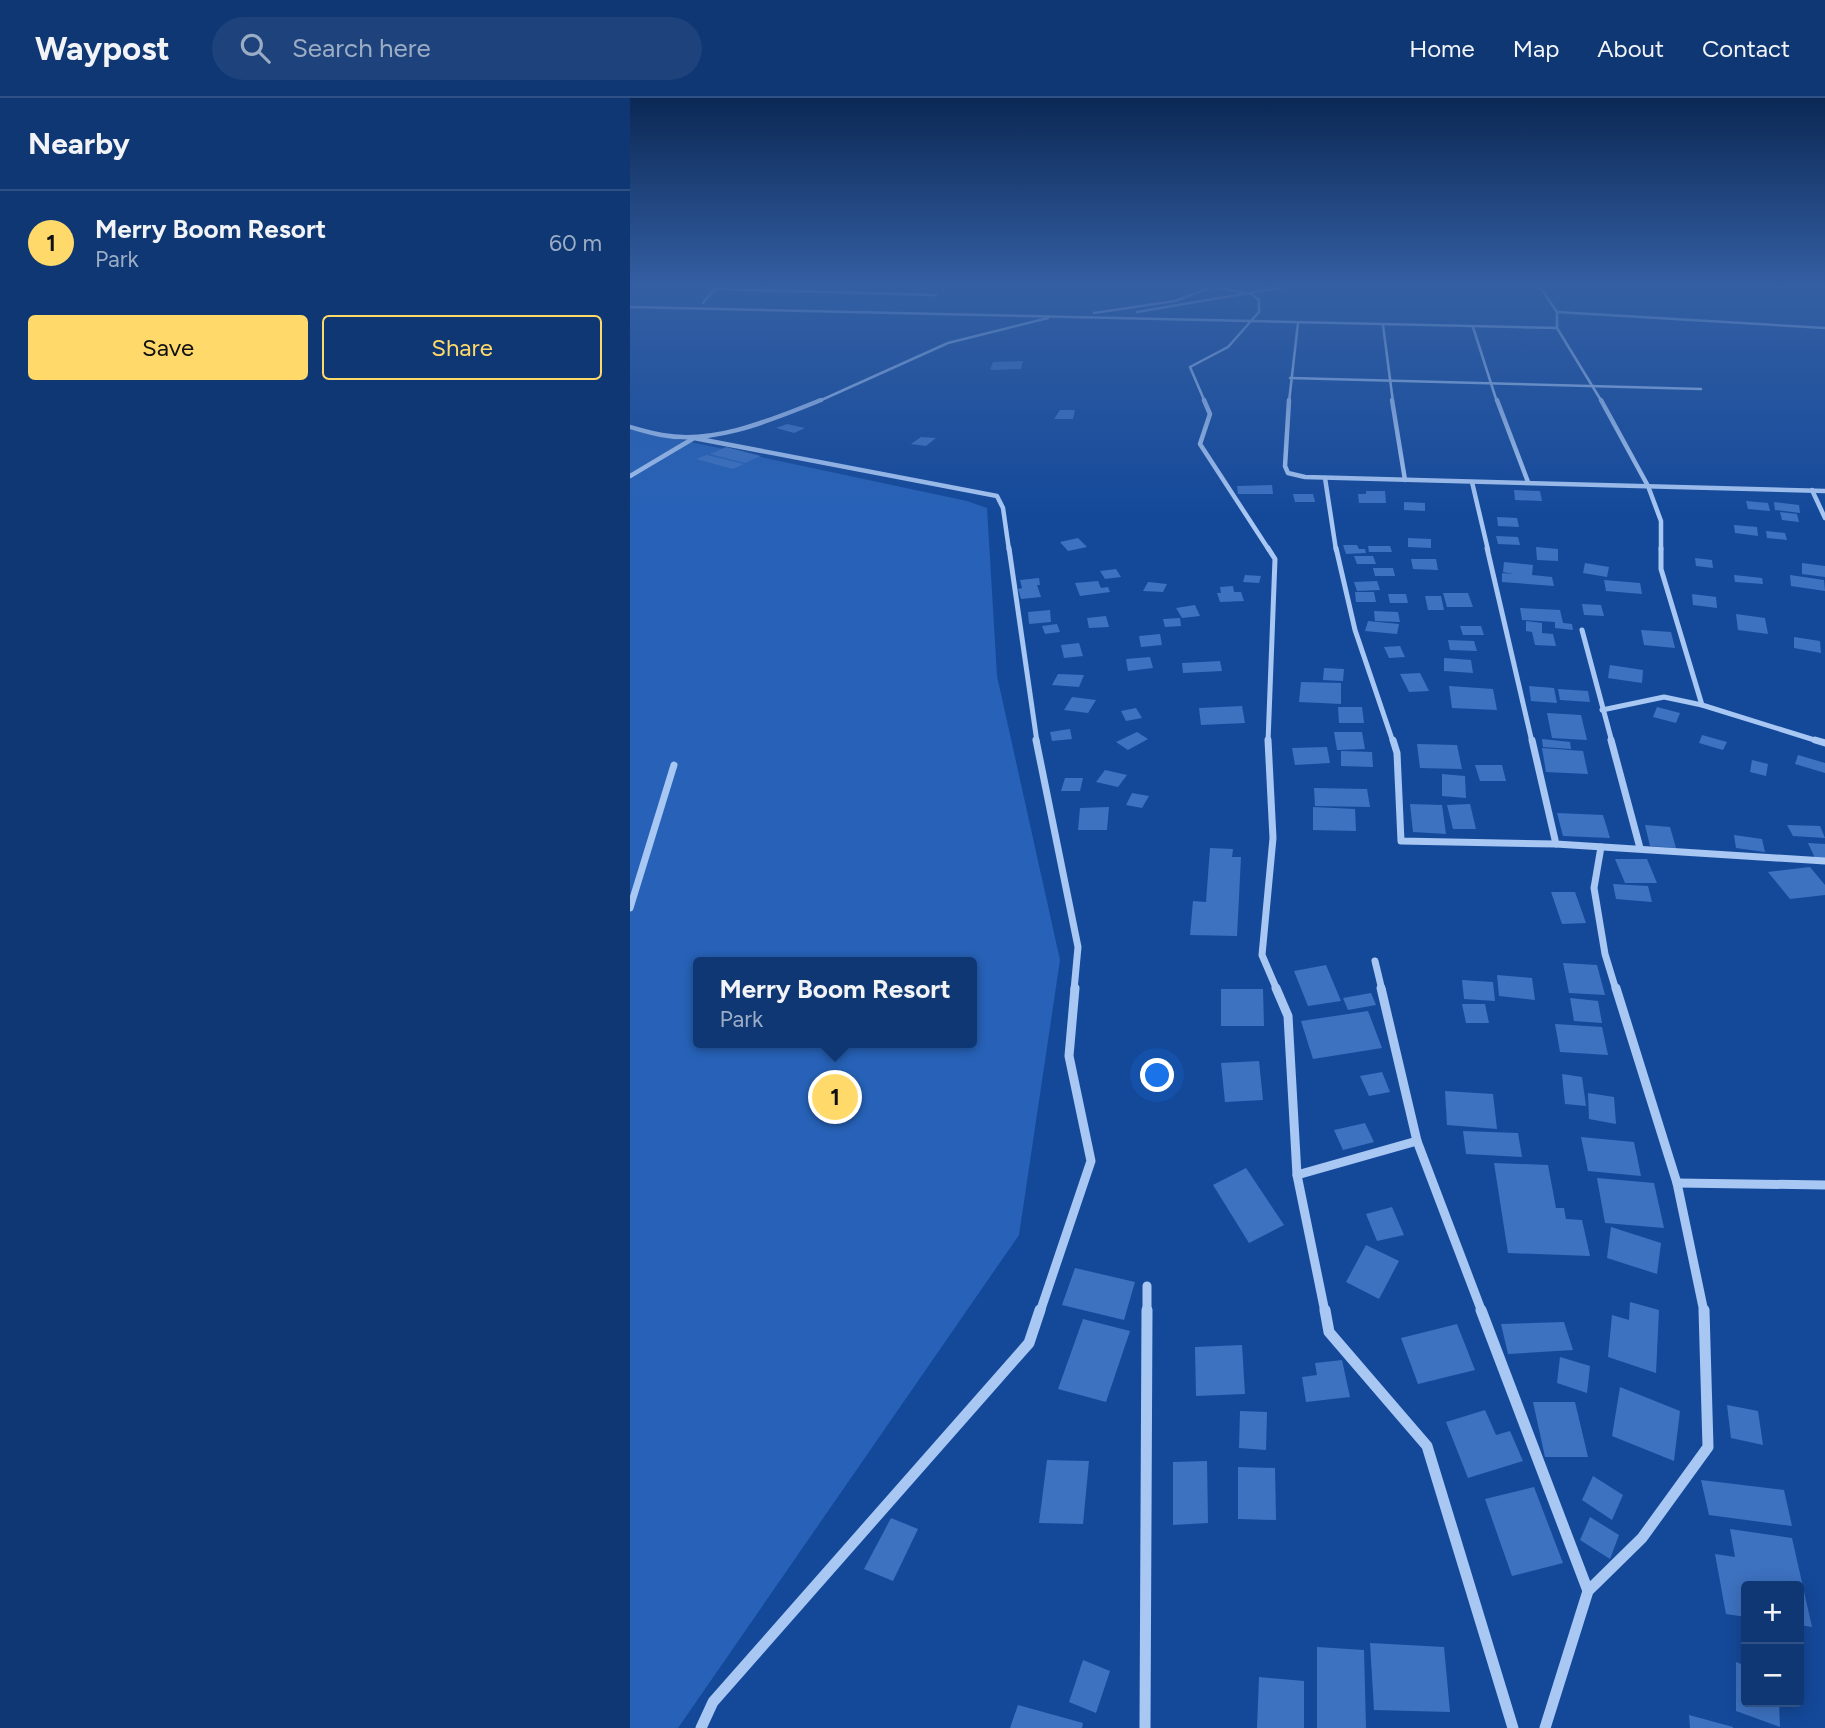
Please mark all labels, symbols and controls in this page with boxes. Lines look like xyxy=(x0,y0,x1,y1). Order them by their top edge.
search box xyxy=(212,17,702,80)
text: Waypost xyxy=(35,29,170,68)
icon: search xyxy=(236,29,274,67)
text: Search here xyxy=(292,32,431,64)
text: Home xyxy=(1409,34,1475,63)
text: Map xyxy=(1513,34,1559,63)
text: About xyxy=(1597,34,1664,63)
text: Contact xyxy=(1702,34,1790,63)
text: Nearby xyxy=(28,125,130,162)
text: Merry Boom Resort xyxy=(95,213,326,245)
text: 1 xyxy=(46,229,56,257)
text: 60 m xyxy=(549,229,602,257)
text: Park xyxy=(95,245,139,273)
button: Save xyxy=(28,315,308,380)
button: Share xyxy=(322,315,602,380)
popup xyxy=(693,957,977,1048)
text: Merry Boom Resort xyxy=(719,973,951,1005)
text: Park xyxy=(719,1005,763,1033)
your location xyxy=(1140,1058,1174,1092)
pin: 1 xyxy=(812,1071,858,1123)
map controls xyxy=(1741,1581,1804,1707)
button: + xyxy=(1741,1581,1804,1644)
button: − xyxy=(1741,1644,1804,1707)

